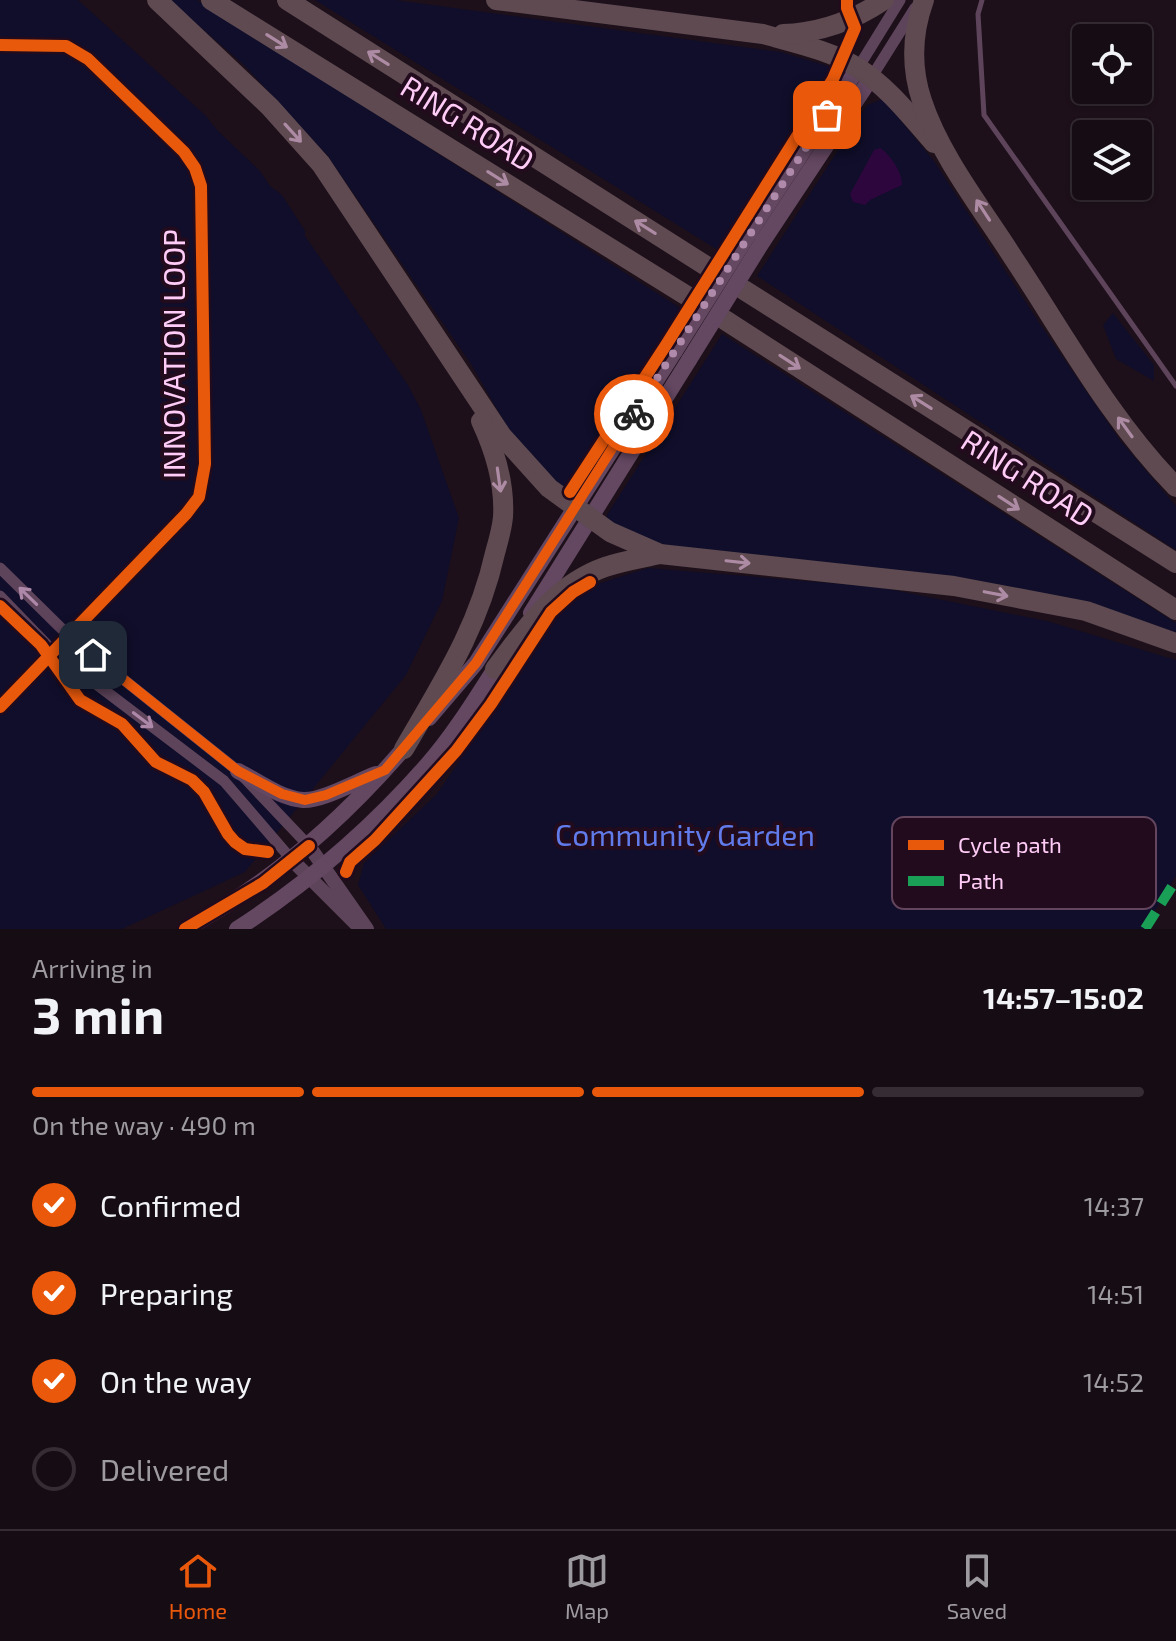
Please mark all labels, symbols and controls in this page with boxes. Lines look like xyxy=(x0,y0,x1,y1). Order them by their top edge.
map controls xyxy=(1072,24,1152,200)
button: locate xyxy=(1072,24,1152,104)
one-way arrow xyxy=(265,34,288,50)
one-way arrow xyxy=(367,49,390,65)
street label: RING ROAD xyxy=(395,67,541,177)
pin xyxy=(793,81,861,149)
icon: bag xyxy=(805,93,849,137)
button: layers xyxy=(1072,120,1152,200)
one-way arrow xyxy=(284,122,302,142)
one-way arrow xyxy=(486,171,509,187)
one-way arrow xyxy=(974,199,990,222)
one-way arrow xyxy=(634,219,657,235)
street label: INNOVATION LOOP xyxy=(155,229,191,479)
one-way arrow xyxy=(779,354,801,371)
courier xyxy=(594,374,674,454)
icon: bike xyxy=(612,392,656,436)
one-way arrow xyxy=(910,394,932,411)
one-way arrow xyxy=(1117,417,1134,439)
street label: RING ROAD xyxy=(955,421,1101,533)
one-way arrow xyxy=(492,467,507,492)
one-way arrow xyxy=(997,495,1020,511)
one-way arrow xyxy=(724,555,751,570)
one-way arrow xyxy=(19,587,38,606)
one-way arrow xyxy=(983,587,1008,602)
pin xyxy=(59,621,127,689)
icon: home xyxy=(71,633,115,677)
one-way arrow xyxy=(132,711,154,728)
park label: Community Garden xyxy=(555,816,815,852)
legend xyxy=(892,817,1156,909)
text: Cycle path xyxy=(958,831,1062,857)
text: Path xyxy=(958,867,1004,893)
text: Arriving in xyxy=(32,952,153,983)
text: 14:57–15:02 xyxy=(983,979,1144,1015)
text: 3 min xyxy=(32,982,164,1044)
text: On the way · 490 m xyxy=(32,1109,256,1140)
icon: check xyxy=(32,1183,76,1227)
text: Confirmed xyxy=(100,1187,241,1223)
text: 14:37 xyxy=(1084,1190,1144,1221)
icon: check xyxy=(32,1271,76,1315)
text: Preparing xyxy=(100,1275,233,1311)
text: 14:51 xyxy=(1087,1278,1144,1309)
icon: check xyxy=(32,1359,76,1403)
text: On the way xyxy=(100,1363,252,1399)
text: 14:52 xyxy=(1083,1366,1144,1397)
text: Delivered xyxy=(100,1451,229,1487)
tab: Home xyxy=(169,1549,227,1623)
tab: Map xyxy=(565,1549,609,1623)
tab: Saved xyxy=(947,1549,1007,1623)

